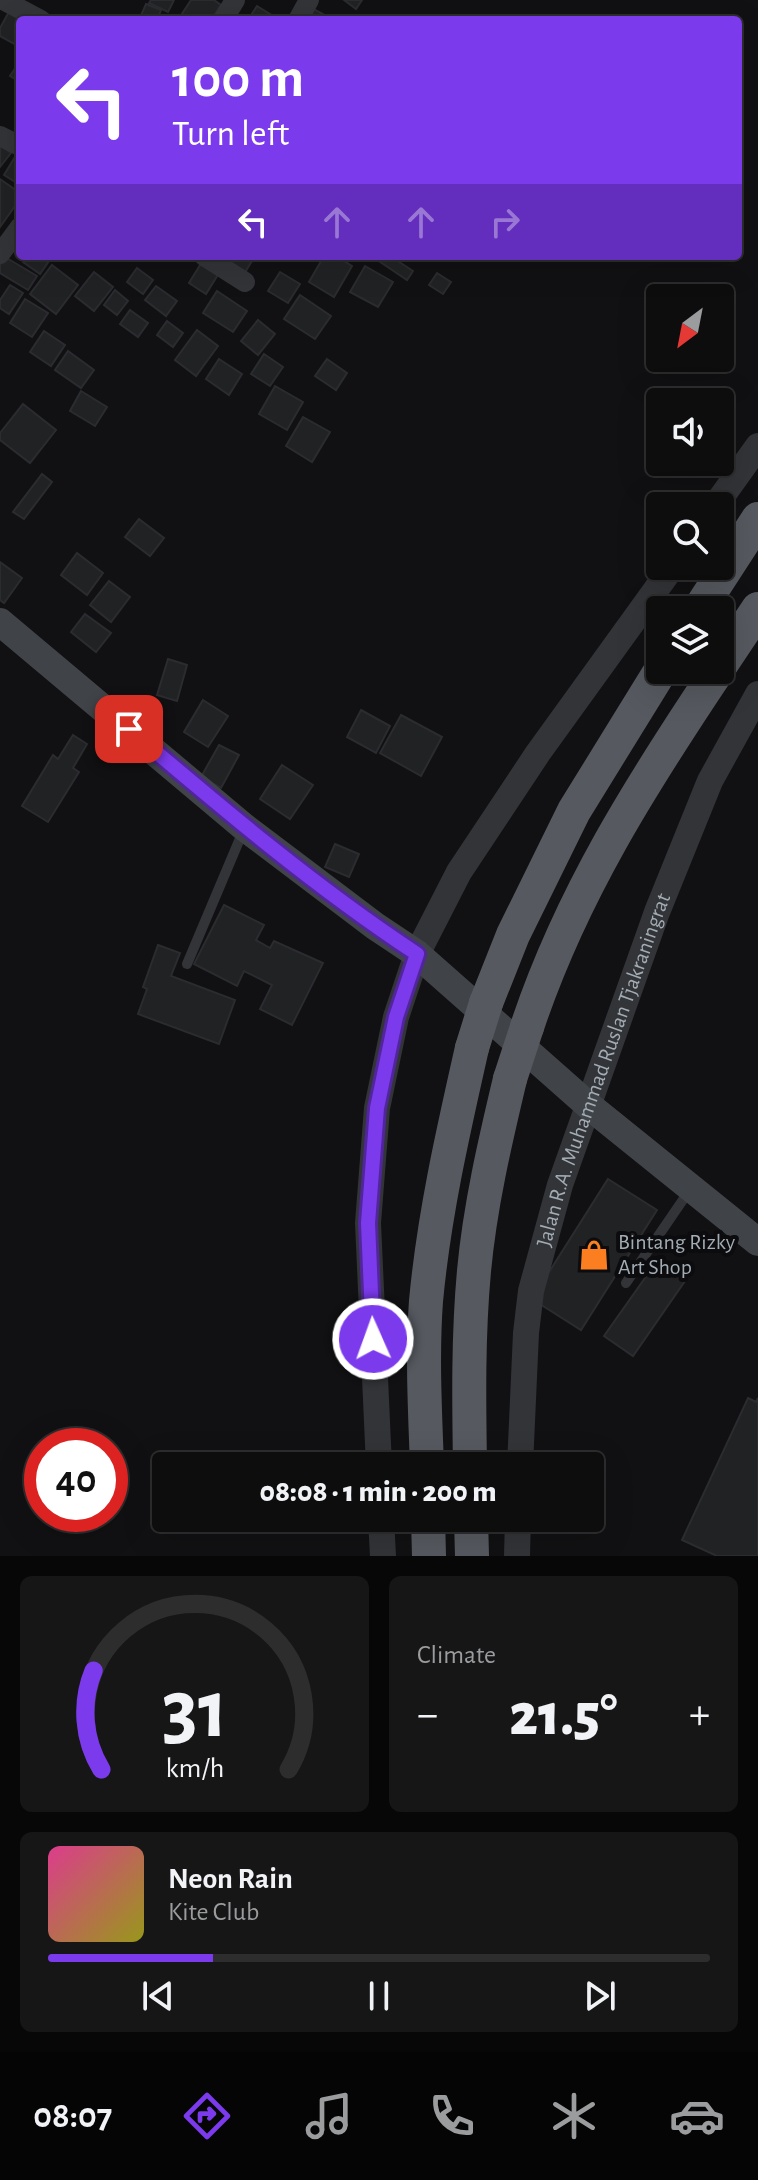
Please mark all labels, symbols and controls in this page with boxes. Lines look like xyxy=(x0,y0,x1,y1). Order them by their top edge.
icon: left xyxy=(40,48,144,152)
text: 100 m xyxy=(172,51,304,107)
text: Turn left xyxy=(172,116,289,152)
icon: left xyxy=(231,200,275,244)
icon: ahead xyxy=(315,200,359,244)
icon: ahead xyxy=(399,200,443,244)
icon: right xyxy=(483,200,527,244)
north arrow xyxy=(646,284,734,372)
map controls xyxy=(646,284,734,684)
button: sound xyxy=(646,388,734,476)
button: search xyxy=(646,492,734,580)
button: layers xyxy=(646,596,734,684)
pin xyxy=(95,695,163,763)
icon: arrive xyxy=(107,707,151,751)
street label: Jalan R.A. Muhammad Ruslan Tjakraningrat xyxy=(533,890,674,1249)
place label: Bintang Rizky Art Shop xyxy=(618,1231,736,1278)
shop icon: Bintang Rizky Art Shop xyxy=(577,1238,611,1272)
position arrow xyxy=(331,1297,415,1381)
speed limit sign: 40 xyxy=(24,1428,128,1532)
text: 08:08 · 1 min · 200 m xyxy=(259,1477,497,1507)
text: Climate xyxy=(417,1642,496,1668)
text: 31 xyxy=(162,1669,227,1753)
text: 21.5° xyxy=(509,1686,618,1746)
text: − xyxy=(417,1693,438,1737)
text: + xyxy=(689,1693,710,1737)
text: km/h xyxy=(165,1754,224,1783)
text: Neon Rain xyxy=(168,1864,293,1894)
text: Kite Club xyxy=(168,1899,259,1925)
icon: previous xyxy=(136,1974,180,2018)
icon: pause xyxy=(357,1974,401,2018)
icon: next xyxy=(578,1974,622,2018)
icon: directions xyxy=(179,2088,235,2144)
icon: music xyxy=(301,2088,357,2144)
icon: phone xyxy=(424,2088,480,2144)
icon: climate xyxy=(546,2088,602,2144)
icon: car xyxy=(669,2088,725,2144)
text: 08:07 xyxy=(33,2098,112,2134)

